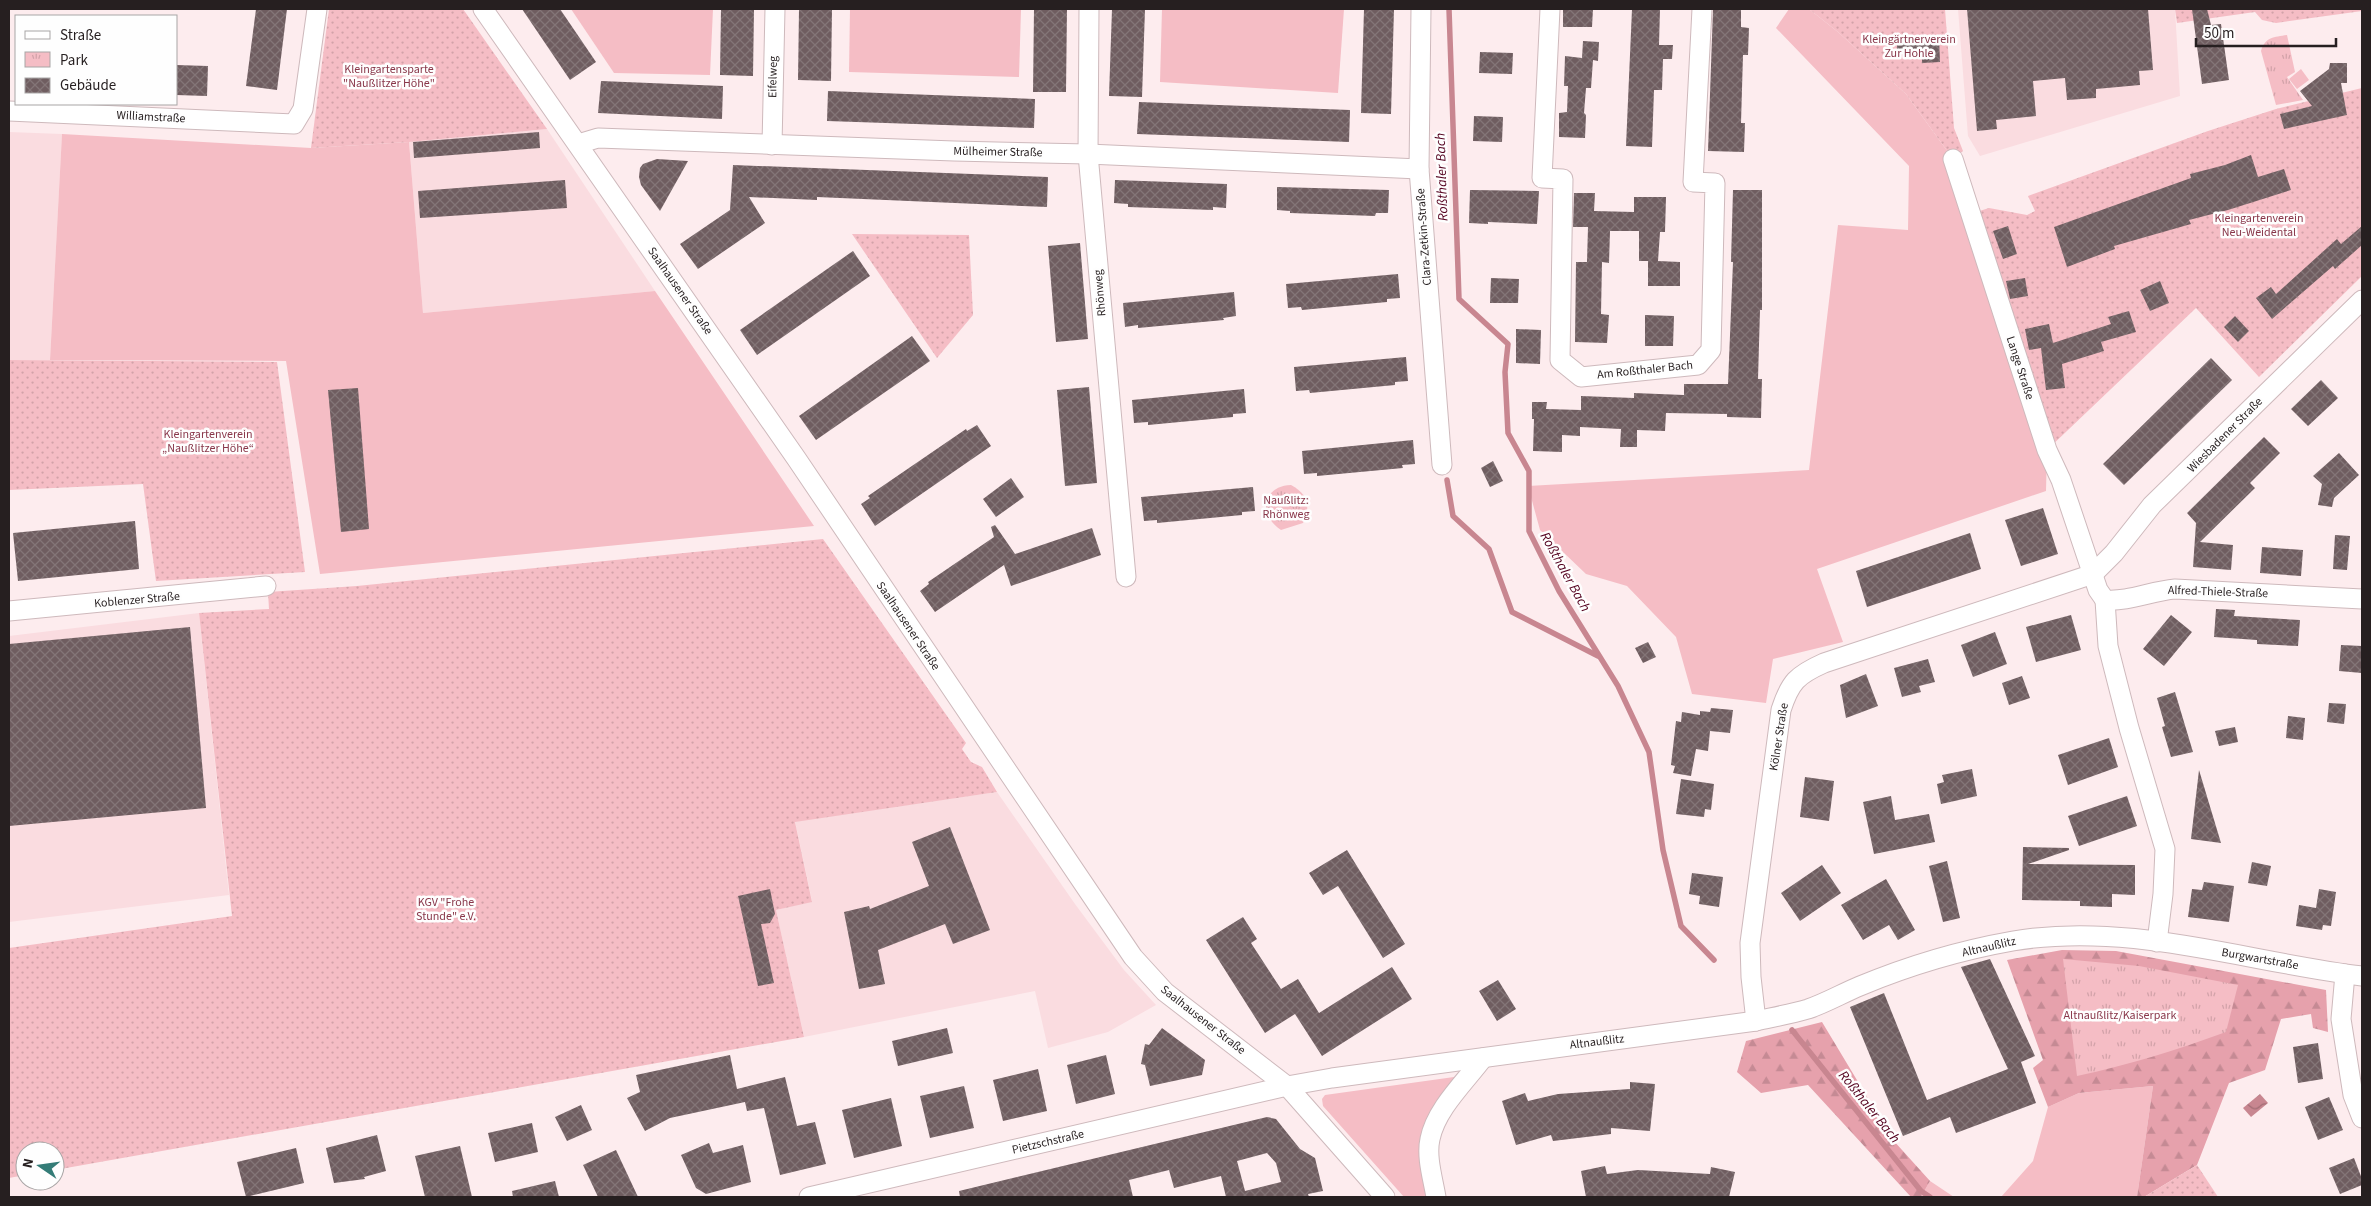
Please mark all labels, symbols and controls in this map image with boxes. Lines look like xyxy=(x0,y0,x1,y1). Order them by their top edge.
legend xyxy=(15,15,178,105)
scale bar xyxy=(2196,15,2336,47)
text: 50 m xyxy=(2204,23,2234,44)
text: Straße xyxy=(60,25,101,46)
park label: Kleingärtnerverein Zur Hohle xyxy=(1862,31,1956,62)
text: Park xyxy=(60,50,89,71)
street label: Eifelweg xyxy=(764,56,782,98)
park label: Kleingartensparte "Naußlitzer Höhe" xyxy=(343,61,435,92)
text: Gebäude xyxy=(60,75,116,96)
street label: Williamstraße xyxy=(116,107,186,127)
water label: Roßthaler Bach xyxy=(1430,132,1454,222)
street label: Mülheimer Straße xyxy=(953,143,1043,161)
street label: Clara-Zetkin-Straße xyxy=(1412,188,1436,286)
park label: Kleingartenverein Neu-Weidental xyxy=(2215,210,2303,241)
street label: Saalhausener Straße xyxy=(643,244,717,338)
street label: Rhönweg xyxy=(1089,269,1111,317)
street label: Lange Straße xyxy=(2002,334,2038,402)
street label: Am Roßthaler Bach xyxy=(1596,357,1694,383)
street label: Wiesbadener Straße xyxy=(2183,393,2267,477)
park label: Kleingartenverein „Naußlitzer Höhe“ xyxy=(162,426,254,457)
park label: Naußlitz: Rhönweg xyxy=(1263,492,1309,523)
water label: Roßthaler Bach xyxy=(1535,529,1595,615)
street label: Saalhausener Straße xyxy=(872,578,944,674)
street label: Alfred-Thiele-Straße xyxy=(2168,582,2269,602)
street label: Koblenzer Straße xyxy=(93,588,181,612)
street label: Kölner Straße xyxy=(1765,702,1793,772)
park label: KGV "Frohe Stunde" e.V. xyxy=(416,894,476,925)
street label: Altnaußlitz xyxy=(1960,933,2018,961)
street label: Burgwartstraße xyxy=(2220,944,2300,974)
street label: Saalhausener Straße xyxy=(1157,981,1249,1059)
park label: Altnaußlitz/Kaiserpark xyxy=(2064,1007,2176,1024)
street label: Altnaußlitz xyxy=(1569,1030,1625,1054)
water label: Roßthaler Bach xyxy=(1833,1066,1905,1148)
street label: Pietzschstraße xyxy=(1010,1125,1086,1159)
north arrow xyxy=(15,1141,65,1191)
text: N xyxy=(18,1157,39,1170)

